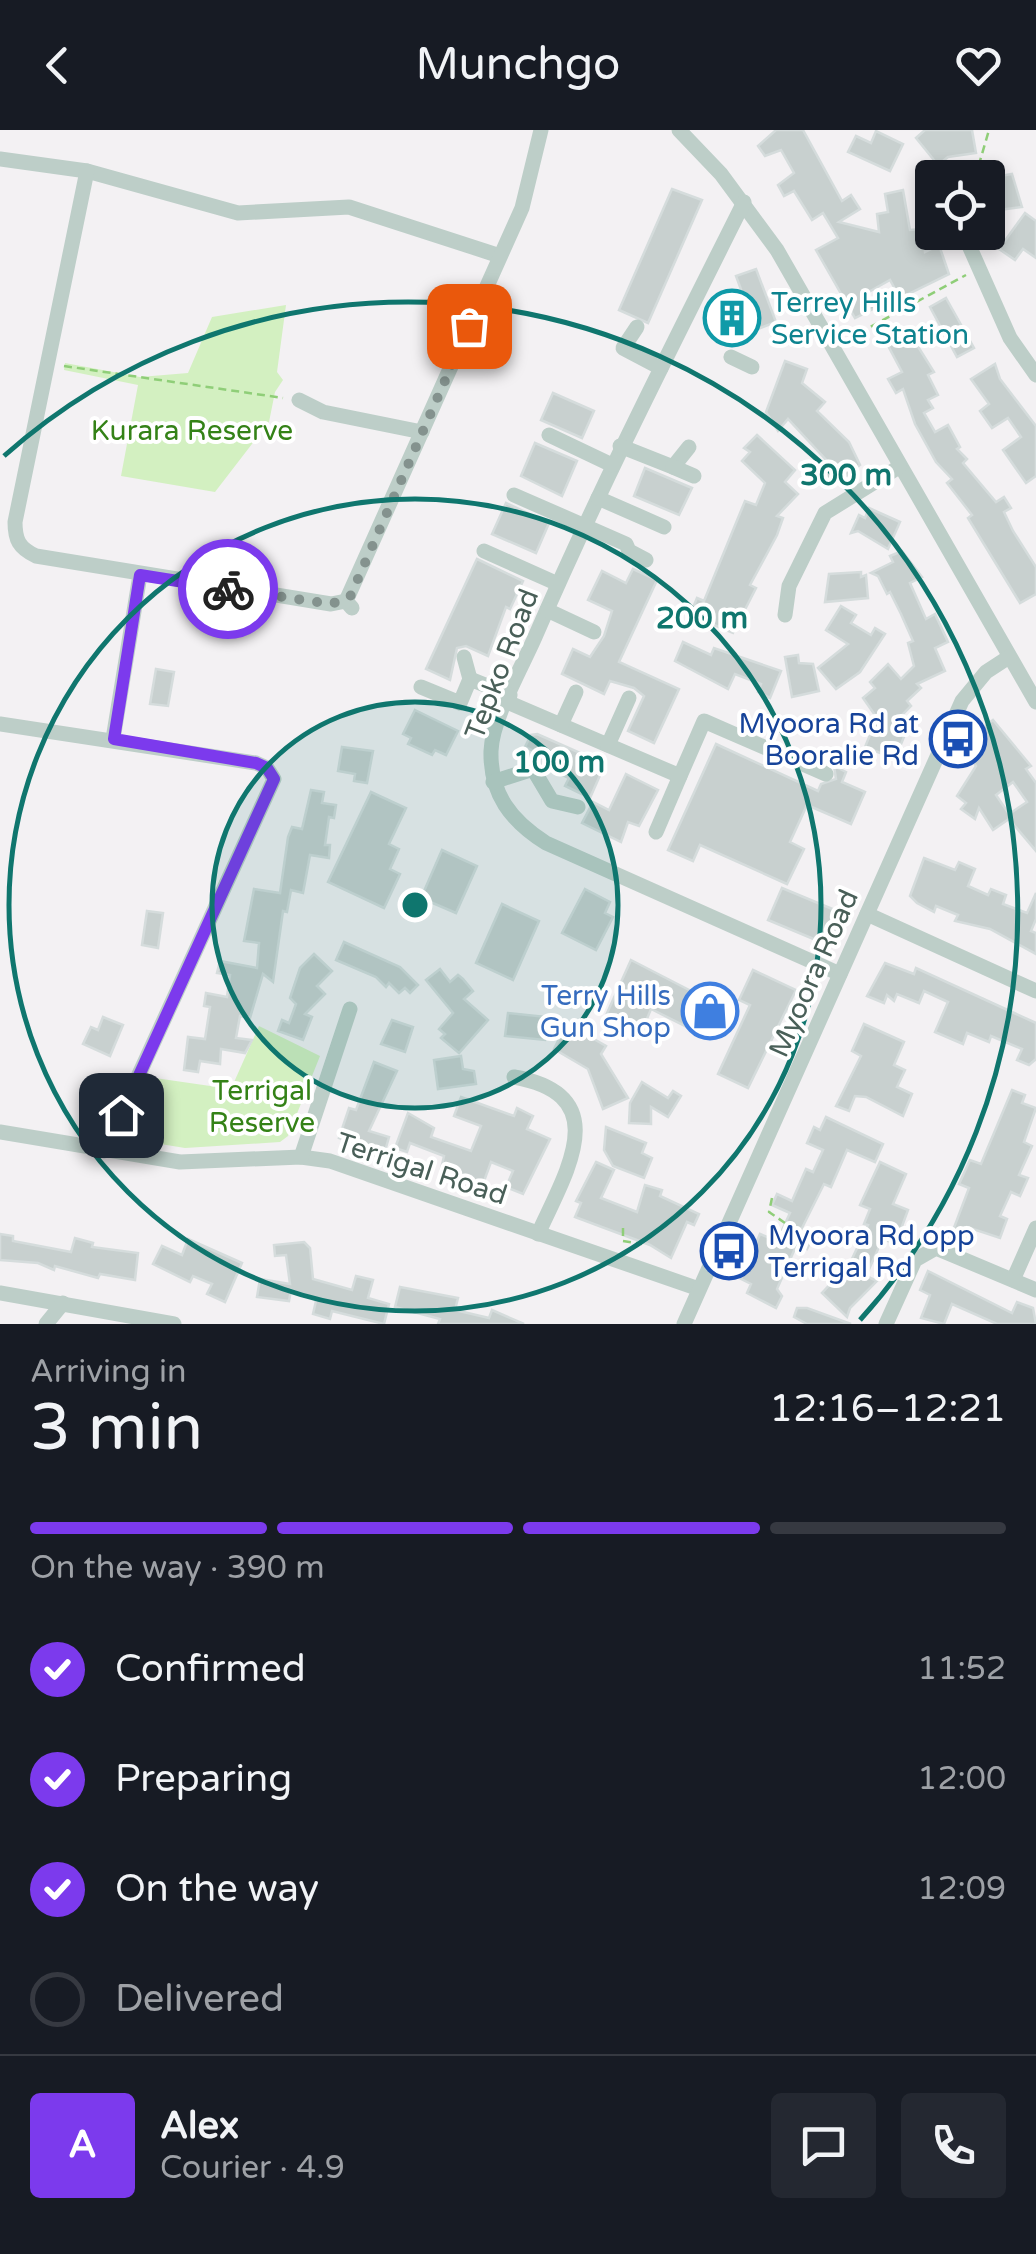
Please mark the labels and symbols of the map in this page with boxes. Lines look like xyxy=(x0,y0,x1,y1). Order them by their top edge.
pin xyxy=(427,284,512,369)
place label: Terrey Hills Service Station xyxy=(771,286,969,352)
building icon: Terrey Hills Service Station xyxy=(702,288,762,348)
park label: Kurara Reserve xyxy=(91,414,293,448)
text: 300 m xyxy=(800,457,892,494)
courier xyxy=(178,539,278,639)
street label: Tepko Road xyxy=(458,584,546,744)
text: 200 m xyxy=(656,600,748,637)
place label: Myoora Rd at Booralie Rd xyxy=(739,707,919,773)
bus stop icon: Myoora Rd at Booralie Rd xyxy=(928,709,988,769)
text: 100 m xyxy=(513,744,605,781)
street label: Myoora Road xyxy=(762,884,866,1062)
centre of rings xyxy=(397,887,433,923)
place label: Terry Hills Gun Shop xyxy=(540,979,671,1045)
shop icon: Terry Hills Gun Shop xyxy=(680,981,740,1041)
pin xyxy=(79,1073,164,1158)
park label: Terrigal Reserve xyxy=(209,1074,315,1140)
street label: Terrigal Road xyxy=(332,1125,511,1213)
place label: Myoora Rd opp Terrigal Rd xyxy=(768,1219,975,1285)
bus stop icon: Myoora Rd opp Terrigal Rd xyxy=(699,1221,759,1281)

